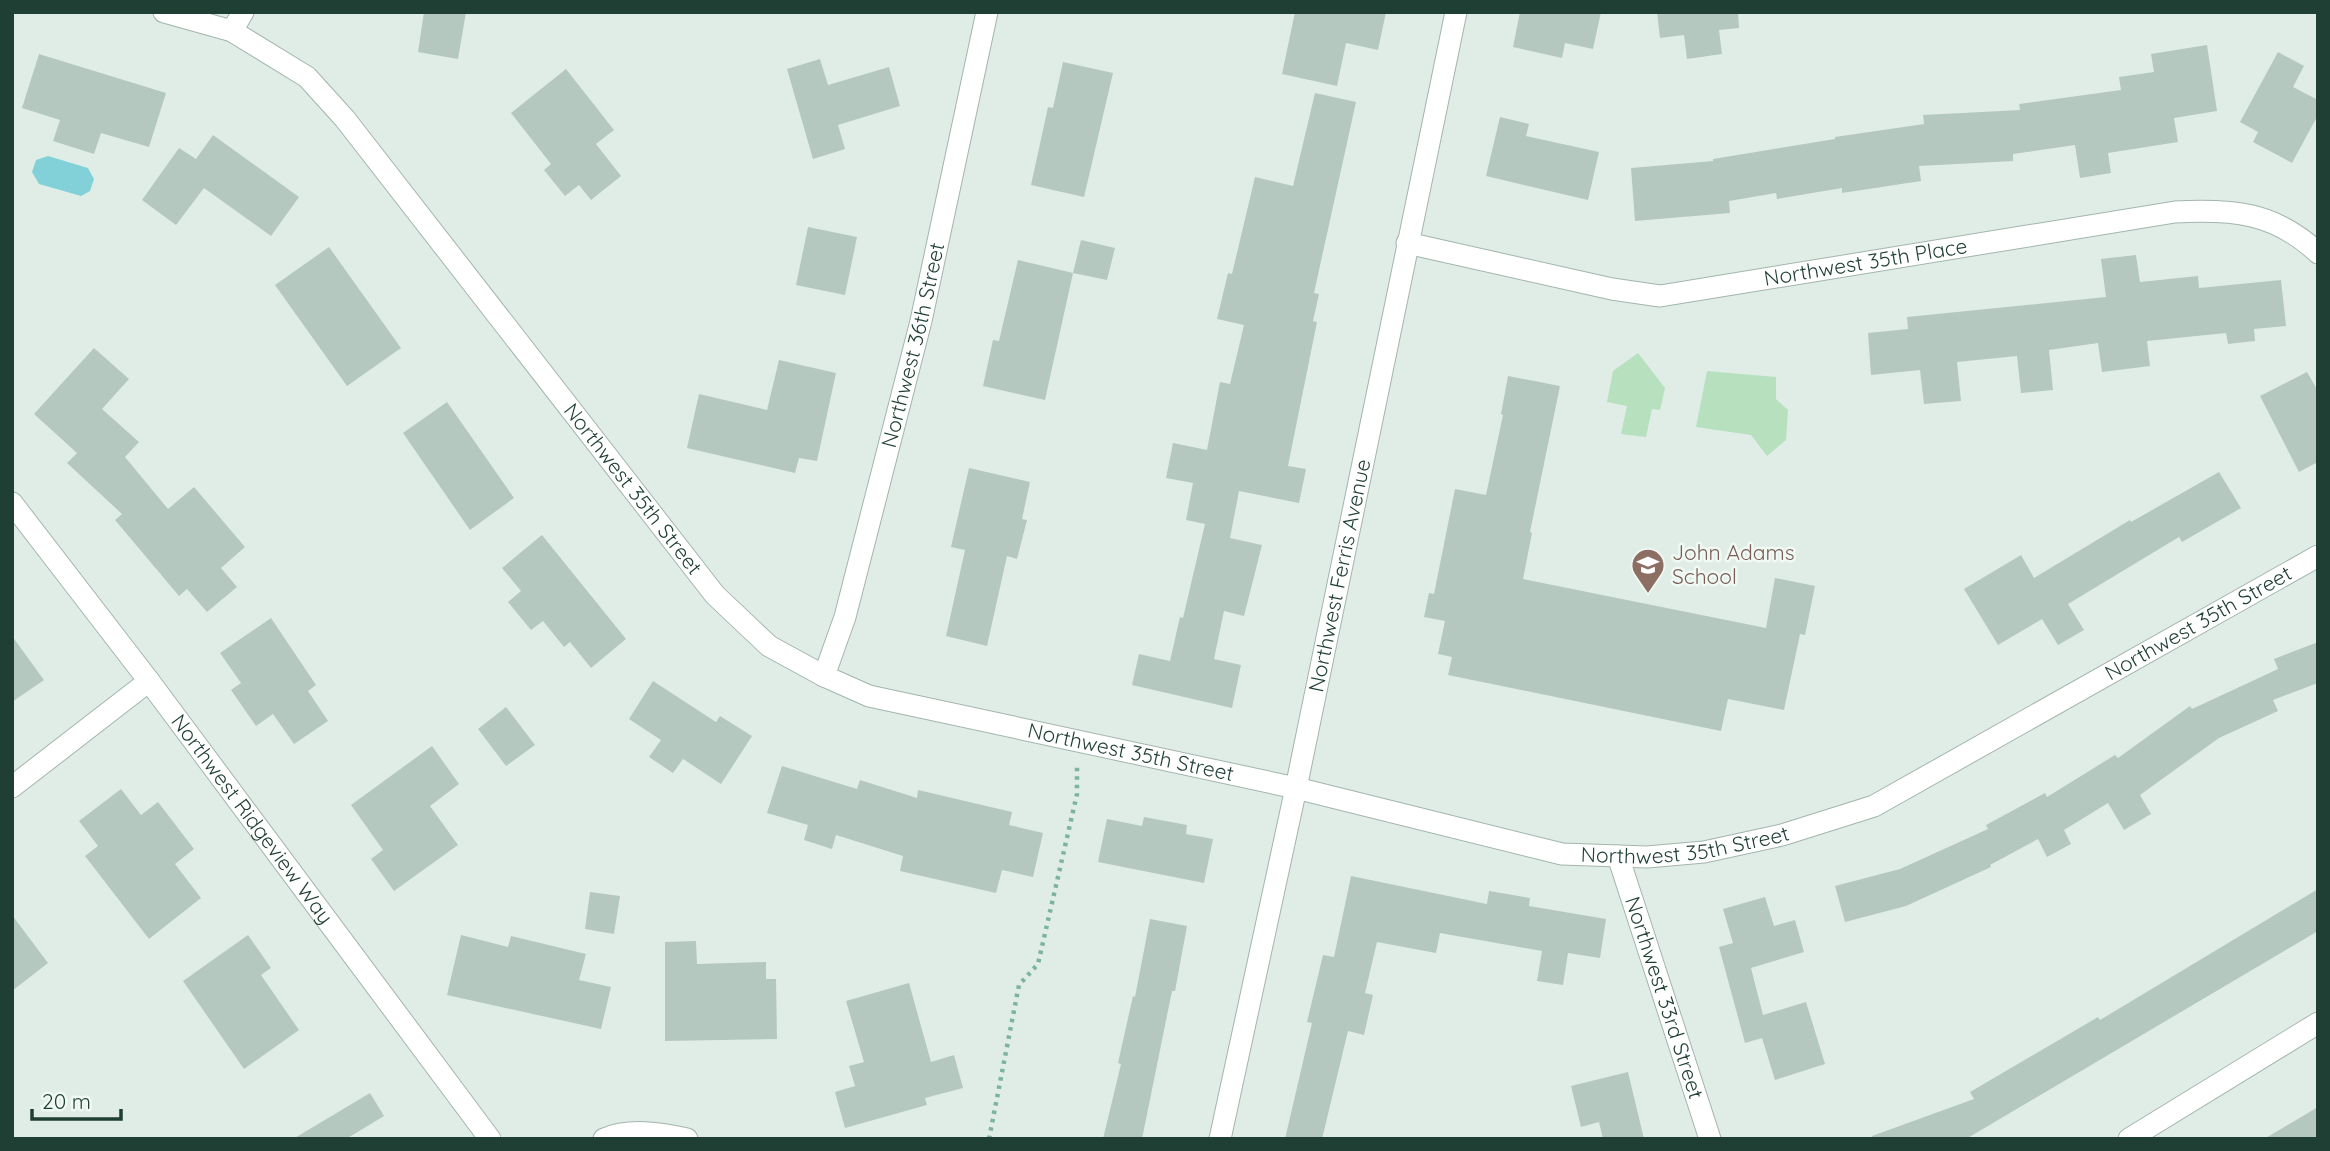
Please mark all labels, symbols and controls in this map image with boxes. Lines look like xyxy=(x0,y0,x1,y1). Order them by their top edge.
street label: Northwest 35th Place xyxy=(1762,232,1969,291)
street label: Northwest 36th Street xyxy=(875,240,949,450)
street label: Northwest 35th Street xyxy=(559,398,708,579)
street label: Northwest Ferris Avenue xyxy=(1302,457,1375,694)
place label: John Adams School xyxy=(1672,539,1795,589)
school or university icon: John Adams School xyxy=(1629,546,1667,595)
street label: Northwest 35th Street xyxy=(2100,560,2296,685)
street label: Northwest Ridgeview Way xyxy=(166,709,339,929)
street label: Northwest 35th Street xyxy=(1025,717,1236,786)
street label: Northwest 35th Street xyxy=(1580,820,1792,869)
street label: Northwest 33rd Street xyxy=(1620,893,1710,1102)
scale bar xyxy=(32,1078,121,1122)
text: 20 m xyxy=(42,1088,91,1114)

